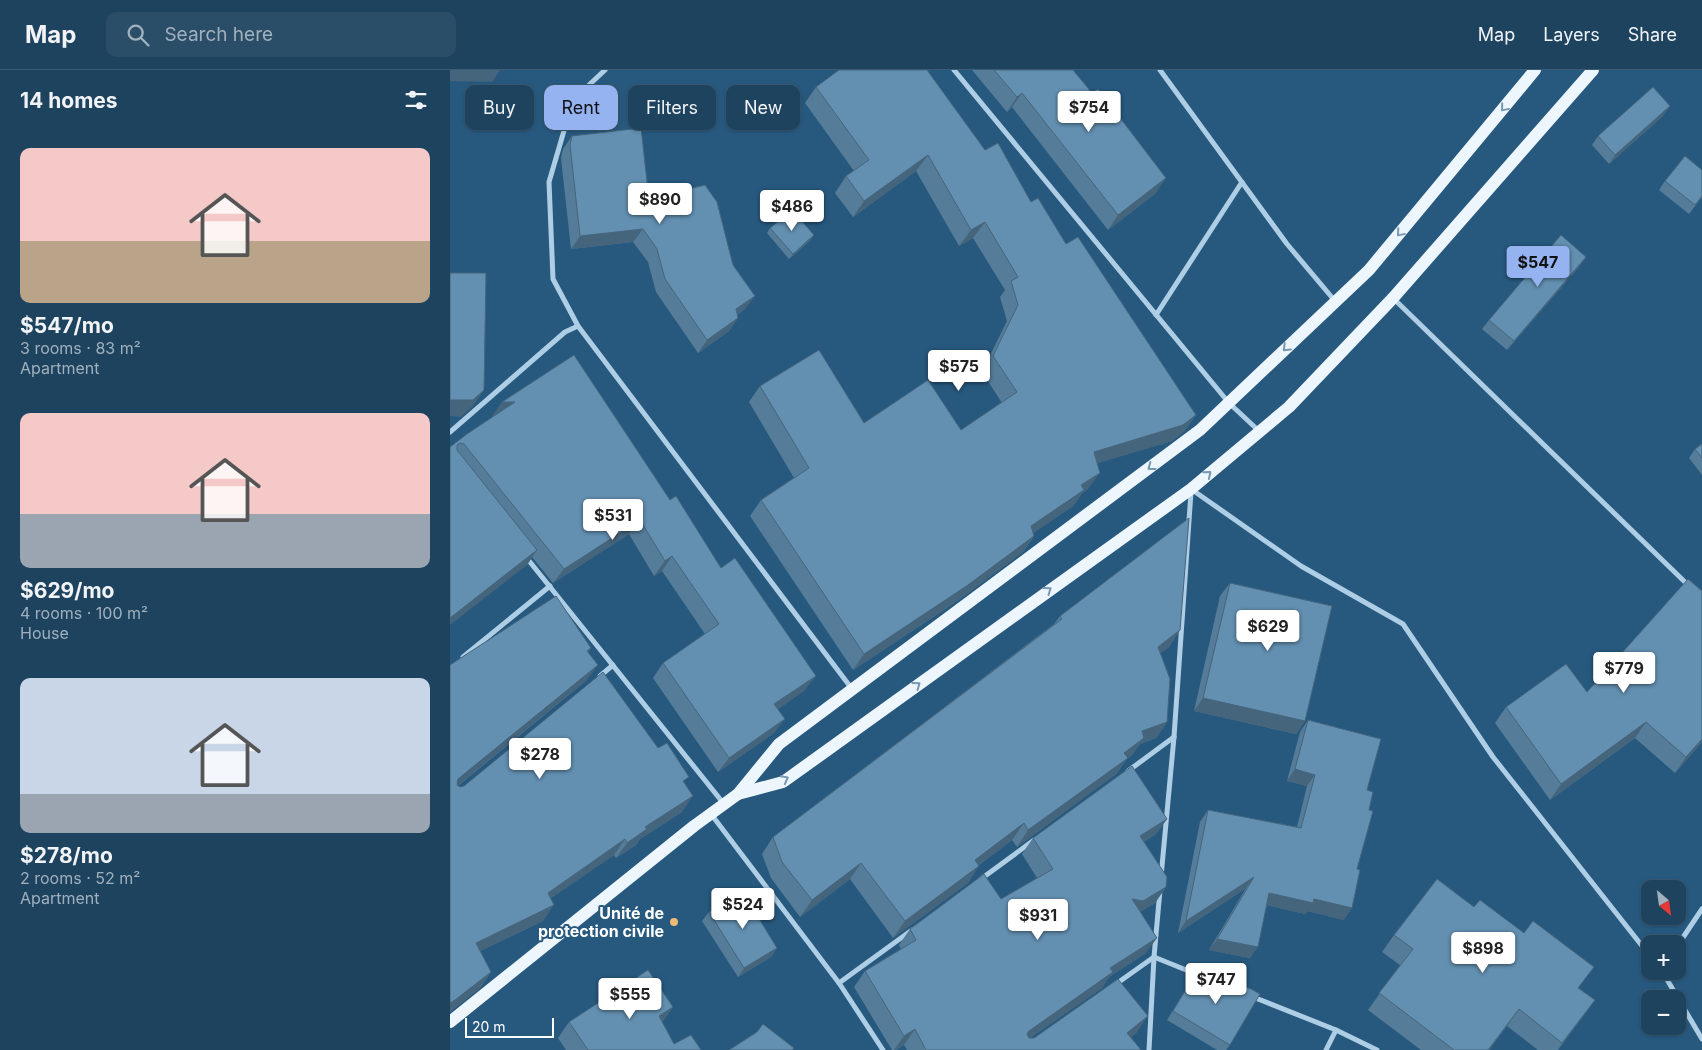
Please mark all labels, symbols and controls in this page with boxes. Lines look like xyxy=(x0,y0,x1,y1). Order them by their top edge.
search box xyxy=(106,12,456,57)
text: Map xyxy=(25,20,76,49)
icon: search xyxy=(124,21,152,49)
text: Search here xyxy=(164,23,273,46)
text: Map xyxy=(1478,24,1515,45)
text: Layers xyxy=(1543,24,1600,45)
text: Share xyxy=(1628,24,1677,45)
chip: Buy xyxy=(465,85,534,130)
chip: Rent xyxy=(544,85,618,130)
chip: Filters xyxy=(628,85,716,130)
chip: New xyxy=(726,85,800,130)
icon: filters xyxy=(402,86,430,114)
text: 14 homes xyxy=(20,88,118,113)
pin: $754 xyxy=(1059,90,1119,133)
text: $754 xyxy=(1069,97,1109,117)
one-way arrow xyxy=(1500,102,1509,111)
icon: home xyxy=(180,180,270,270)
pin: $890 xyxy=(630,182,690,225)
text: $890 xyxy=(639,189,681,209)
pin: $486 xyxy=(762,190,822,232)
text: $486 xyxy=(771,196,813,216)
one-way arrow xyxy=(1397,227,1406,236)
pin: $547 xyxy=(1508,246,1568,288)
text: $547 xyxy=(1518,252,1558,272)
text: $547/mo xyxy=(20,313,114,338)
text: 3 rooms · 83 m² xyxy=(20,338,141,358)
one-way arrow xyxy=(1283,342,1292,351)
pin: $575 xyxy=(929,350,989,392)
text: $575 xyxy=(939,356,979,376)
text: Apartment xyxy=(20,358,100,378)
icon: home xyxy=(180,445,270,535)
one-way arrow xyxy=(1148,461,1157,469)
one-way arrow xyxy=(1202,471,1211,480)
pin: $531 xyxy=(583,498,643,541)
text: $531 xyxy=(594,505,632,525)
text: $629/mo xyxy=(20,578,114,603)
one-way arrow xyxy=(1043,587,1052,596)
text: 4 rooms · 100 m² xyxy=(20,603,148,623)
pin: $629 xyxy=(1238,610,1298,652)
text: $629 xyxy=(1247,616,1289,636)
text: House xyxy=(20,623,69,643)
pin: $779 xyxy=(1594,652,1654,694)
text: $779 xyxy=(1604,658,1644,678)
one-way arrow xyxy=(911,682,921,691)
icon: home xyxy=(180,710,270,800)
pin: $278 xyxy=(510,738,570,780)
text: $278 xyxy=(520,744,560,764)
one-way arrow xyxy=(779,776,788,786)
text: $278/mo xyxy=(20,843,113,868)
text: 2 rooms · 52 m² xyxy=(20,868,140,888)
north arrow xyxy=(1641,880,1686,925)
map controls xyxy=(1641,880,1686,1035)
text: Apartment xyxy=(20,888,100,908)
pin: $524 xyxy=(713,888,773,930)
text: $524 xyxy=(722,894,764,914)
pin: $931 xyxy=(1008,898,1068,941)
place label: Unité de protection civile xyxy=(538,903,664,941)
text: $931 xyxy=(1019,905,1057,925)
marker: Unité de protection civile xyxy=(668,916,680,928)
pin: $898 xyxy=(1453,932,1513,974)
button: + xyxy=(1641,935,1686,980)
text: $898 xyxy=(1462,938,1504,958)
pin: $747 xyxy=(1186,962,1246,1005)
text: $747 xyxy=(1197,969,1235,989)
pin: $555 xyxy=(600,978,660,1020)
text: $555 xyxy=(609,984,651,1004)
button: − xyxy=(1641,990,1686,1035)
scale bar xyxy=(465,1015,554,1038)
text: 20 m xyxy=(472,1018,506,1035)

